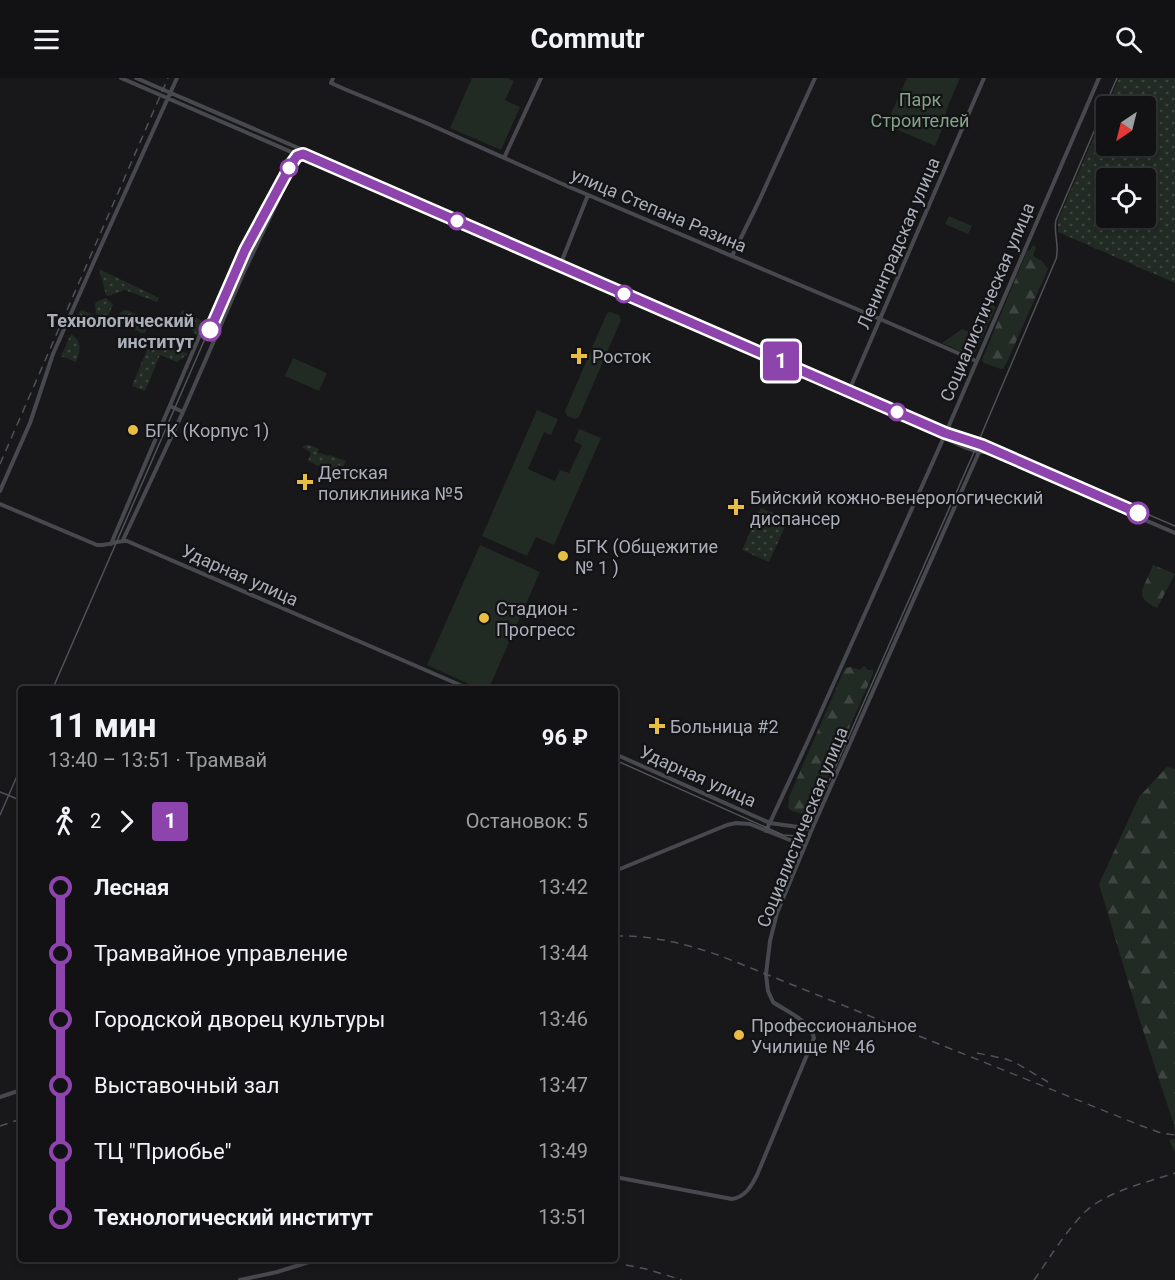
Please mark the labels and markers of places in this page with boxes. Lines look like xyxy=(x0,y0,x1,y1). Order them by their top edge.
unlabelled marker xyxy=(280,159,298,177)
unlabelled marker xyxy=(448,212,466,230)
unlabelled marker xyxy=(615,285,633,303)
place label: Технологический институт xyxy=(47,310,194,352)
marker: Технологический институт xyxy=(199,319,221,341)
place label: Росток xyxy=(592,346,651,367)
marker: Росток xyxy=(570,347,588,365)
unlabelled marker xyxy=(888,403,906,421)
place label: БГК (Корпус 1) xyxy=(145,420,269,442)
marker: БГК (Корпус 1) xyxy=(126,423,140,437)
place label: Детская поликлиника №5 xyxy=(318,462,463,504)
marker: Детская поликлиника №5 xyxy=(296,473,314,491)
place label: Бийский кожно-венерологический диспансер xyxy=(750,487,1043,529)
marker: Бийский кожно-венерологический диспансер xyxy=(727,498,745,516)
unlabelled marker xyxy=(1127,502,1149,524)
place label: БГК (Общежитие № 1 ) xyxy=(575,536,718,579)
marker: БГК (Общежитие № 1 ) xyxy=(556,549,570,563)
place label: Стадион - Прогресс xyxy=(496,598,577,640)
marker: Стадион - Прогресс xyxy=(477,611,491,625)
place label: Больница #2 xyxy=(670,716,779,737)
marker: Больница #2 xyxy=(648,717,666,735)
place label: Профессиональное Училище № 46 xyxy=(751,1015,917,1057)
marker: Профессиональное Училище № 46 xyxy=(732,1028,746,1042)

